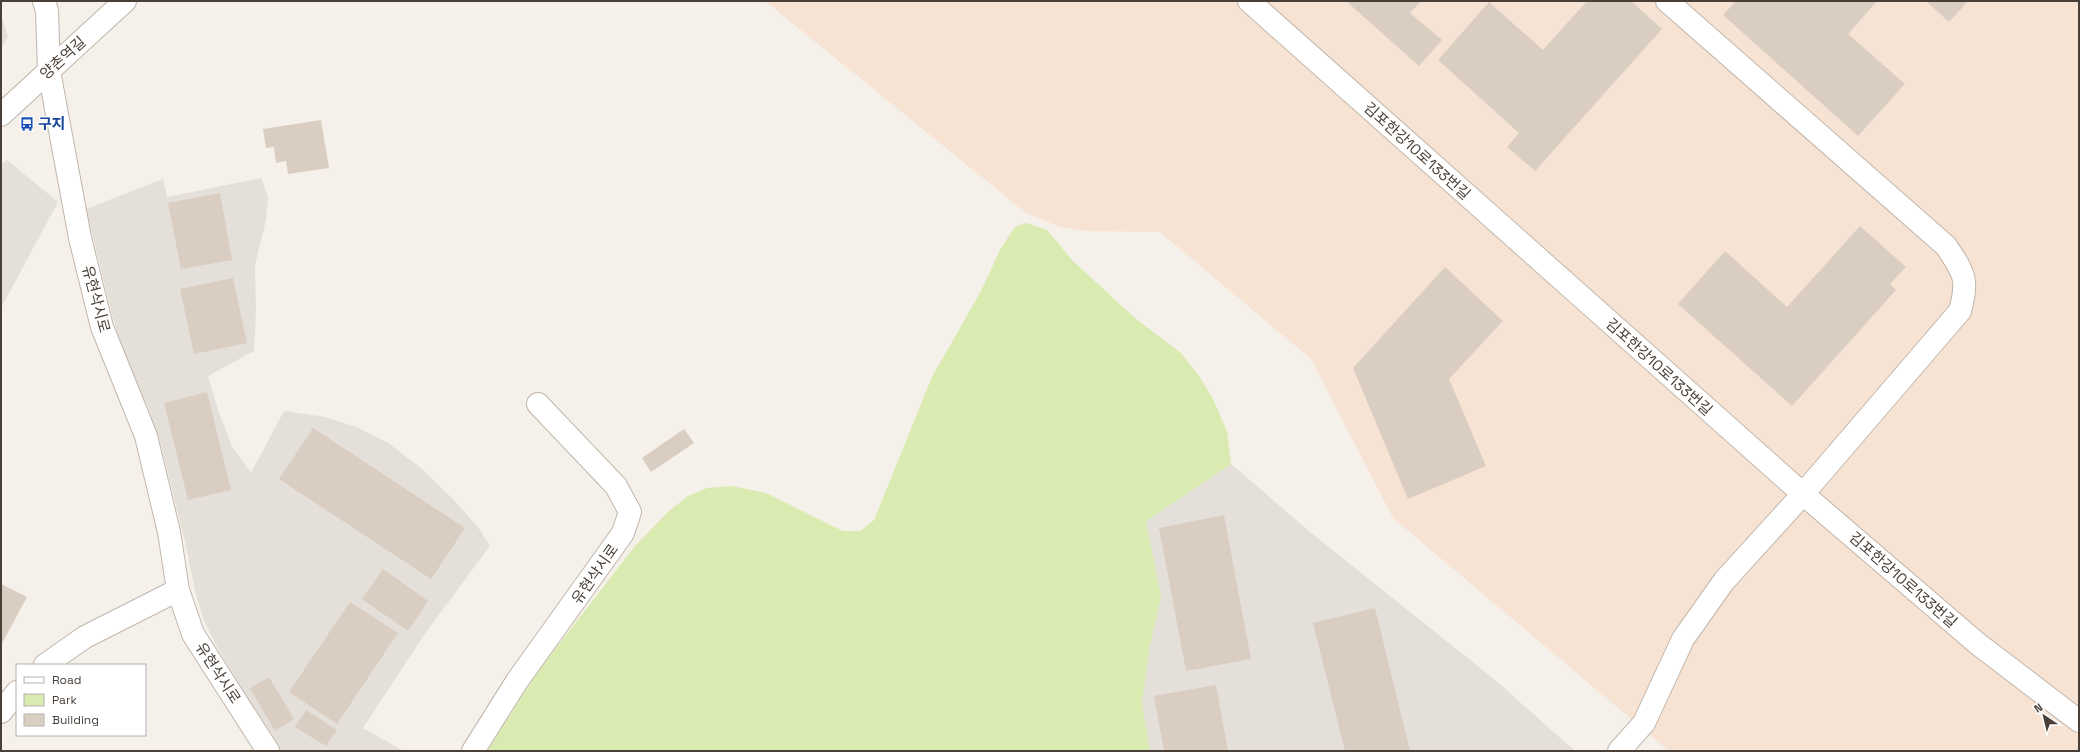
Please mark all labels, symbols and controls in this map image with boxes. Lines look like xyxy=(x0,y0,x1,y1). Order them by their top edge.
street label: 양촌역길 xyxy=(36,32,90,83)
street label: 김포한강10로133번길 xyxy=(1360,98,1475,203)
place label: 구지 xyxy=(38,114,66,133)
bus stop icon: 구지 xyxy=(19,116,35,132)
street label: 유현삭시로 xyxy=(78,263,115,335)
street label: 김포한강10로133번길 xyxy=(1602,314,1717,419)
street label: 김포한강10로133번길 xyxy=(1845,528,1961,632)
street label: 유현삭시로 xyxy=(567,540,622,607)
street label: 유현삭시로 xyxy=(192,639,245,707)
legend xyxy=(16,664,146,736)
text: Road xyxy=(52,672,81,688)
text: Park xyxy=(52,692,77,708)
north arrow xyxy=(2024,696,2064,736)
text: N xyxy=(2031,700,2045,716)
text: Building xyxy=(52,712,99,728)

